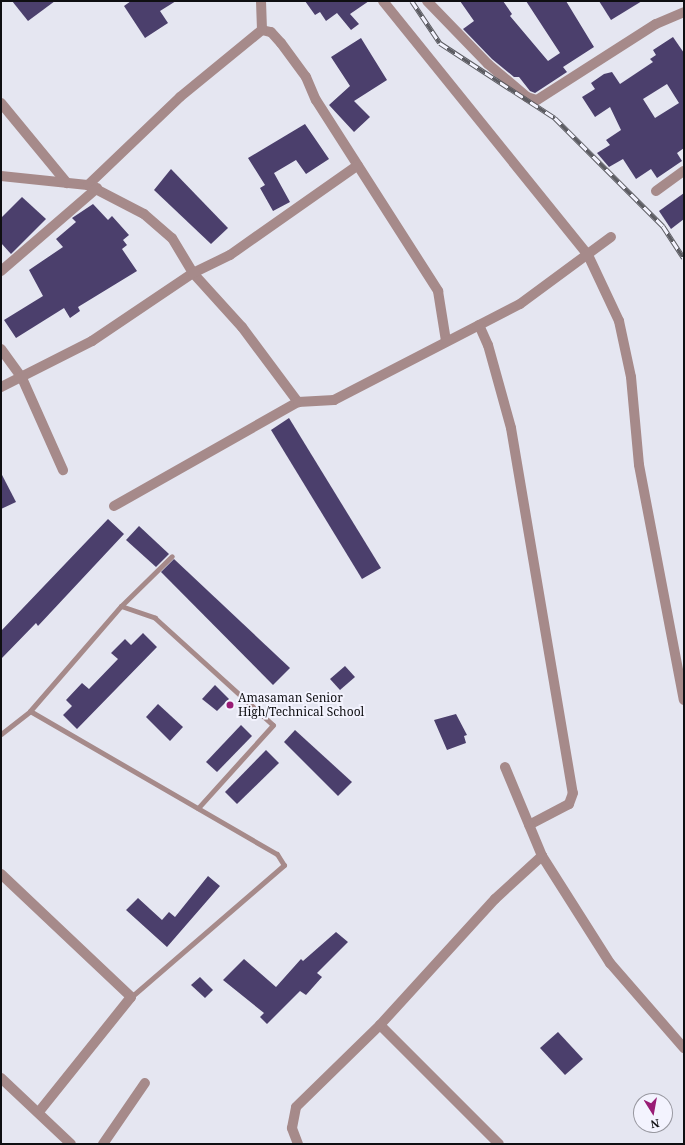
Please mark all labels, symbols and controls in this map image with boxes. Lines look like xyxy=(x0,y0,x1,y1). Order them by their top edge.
place label: Amasaman Senior High/Technical School xyxy=(238,691,364,719)
marker: Amasaman Senior High/Technical School xyxy=(225,700,235,710)
north arrow xyxy=(633,1093,673,1133)
text: N xyxy=(650,1116,661,1132)

